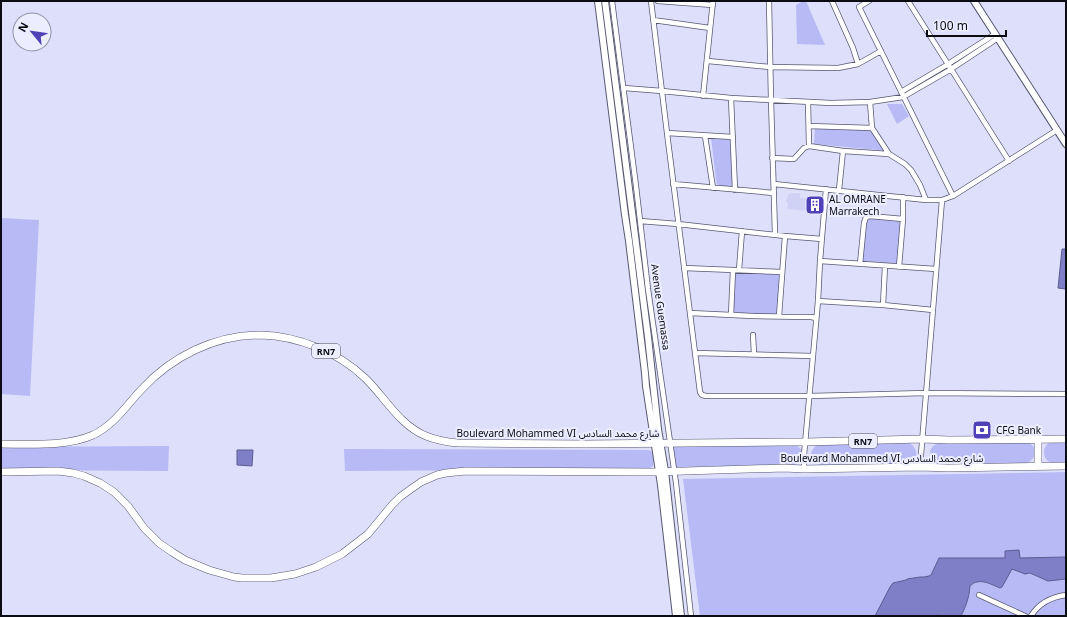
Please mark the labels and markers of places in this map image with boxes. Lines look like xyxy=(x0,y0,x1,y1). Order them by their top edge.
place label: AL OMRANE Marrakech xyxy=(829,192,886,218)
building icon: AL OMRANE Marrakech xyxy=(804,194,826,216)
bank icon: CFG Bank xyxy=(971,419,993,441)
place label: CFG Bank xyxy=(996,423,1042,437)

